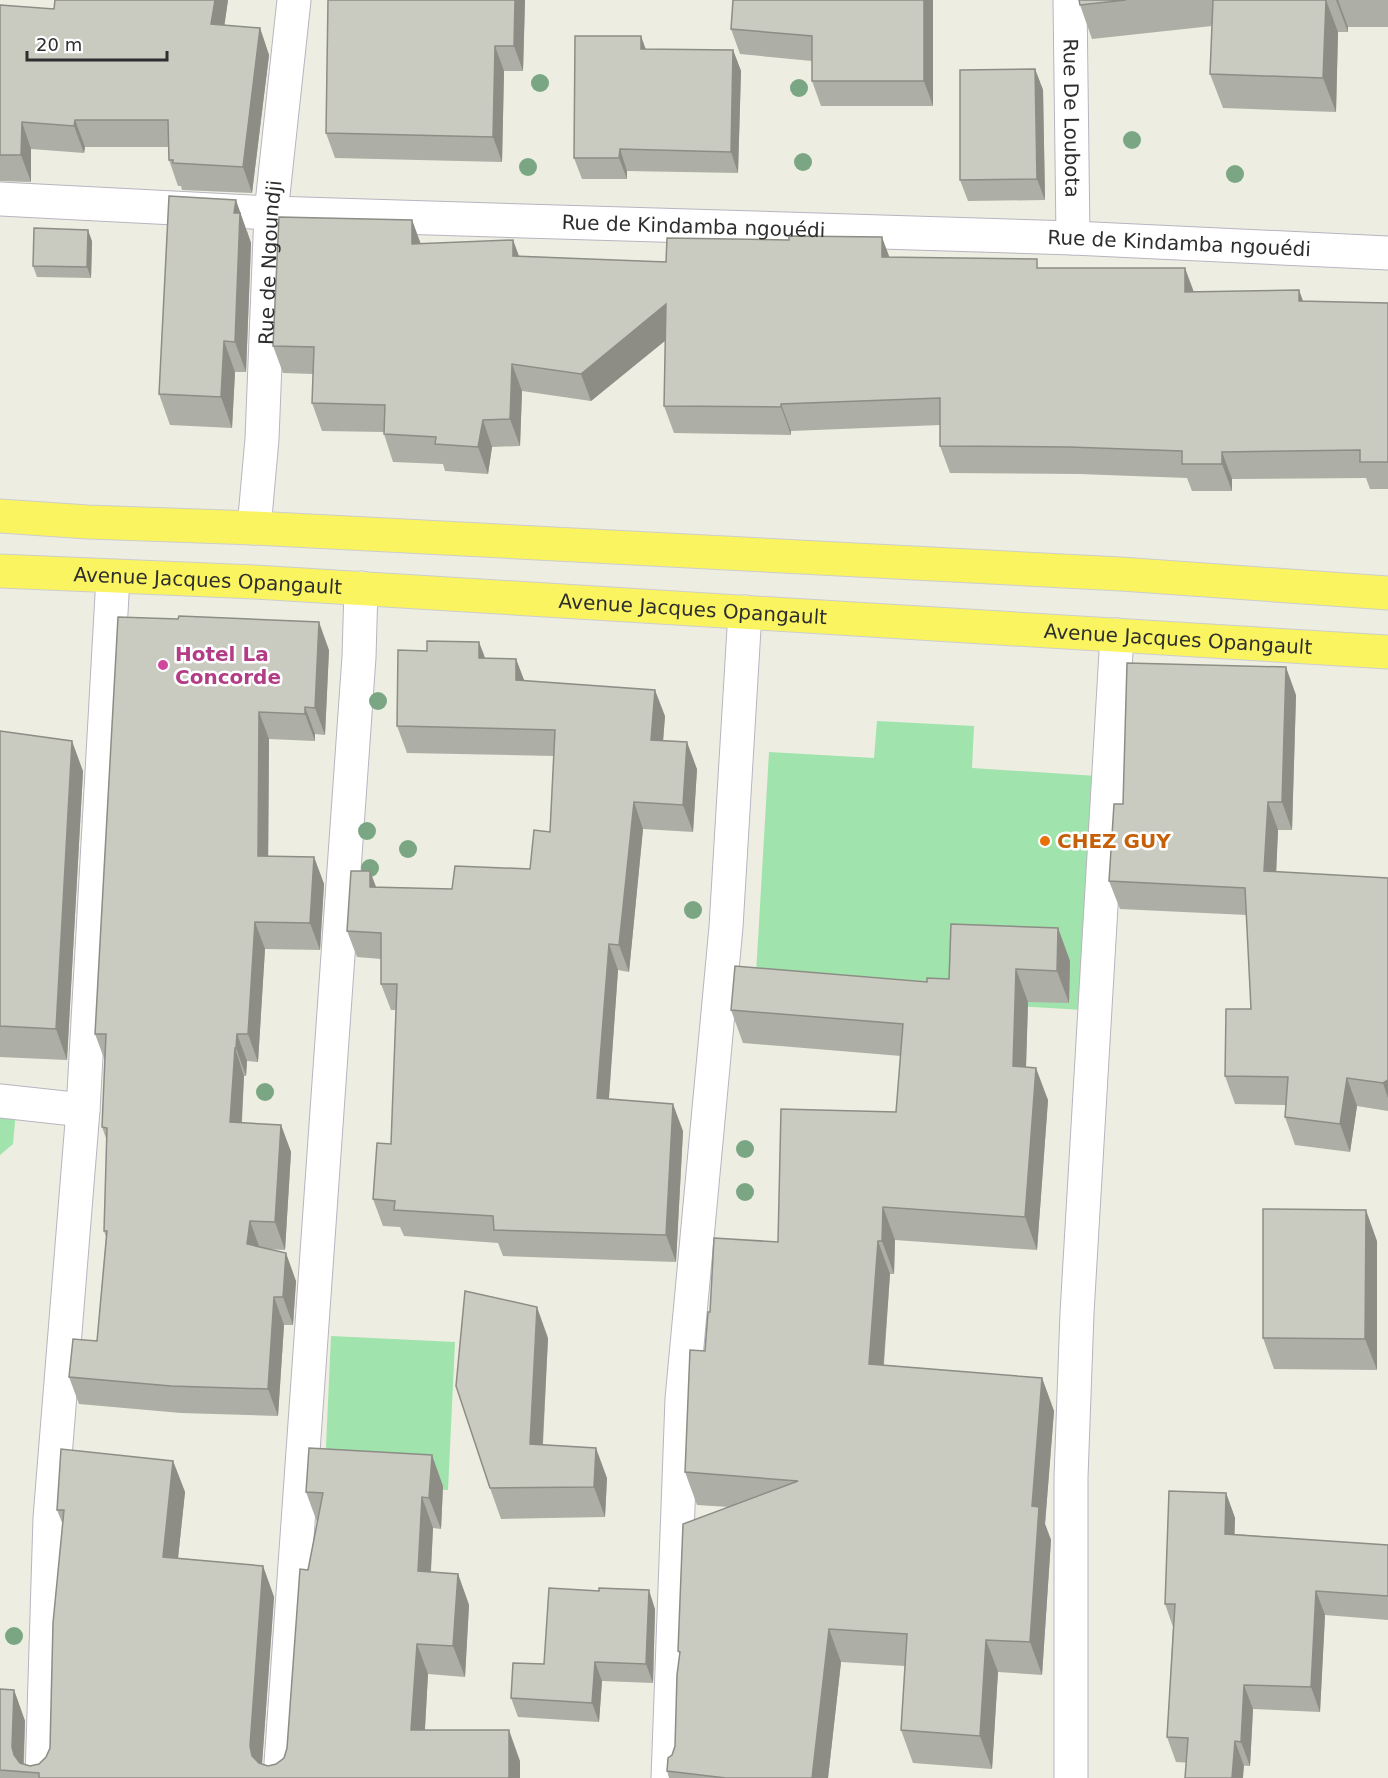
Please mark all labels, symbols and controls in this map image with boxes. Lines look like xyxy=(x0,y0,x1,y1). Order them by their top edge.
scale bar xyxy=(27,24,166,62)
text: 20 m xyxy=(36,34,82,55)
street label: Rue De Loubota xyxy=(1058,38,1084,198)
street label: Rue de Ngoundji xyxy=(254,179,286,345)
street label: Rue de Kindamba ngouédi xyxy=(561,210,826,242)
street label: Rue de Kindamba ngouédi xyxy=(1047,225,1311,261)
street label: Avenue Jacques Opangault xyxy=(73,562,343,599)
street label: Avenue Jacques Opangault xyxy=(558,589,828,629)
street label: Avenue Jacques Opangault xyxy=(1043,619,1313,659)
place label: Hotel La Concorde xyxy=(175,642,281,689)
marker: Hotel La Concorde xyxy=(156,658,170,672)
place label: CHEZ GUY xyxy=(1057,829,1171,853)
marker: CHEZ GUY xyxy=(1038,834,1052,848)

